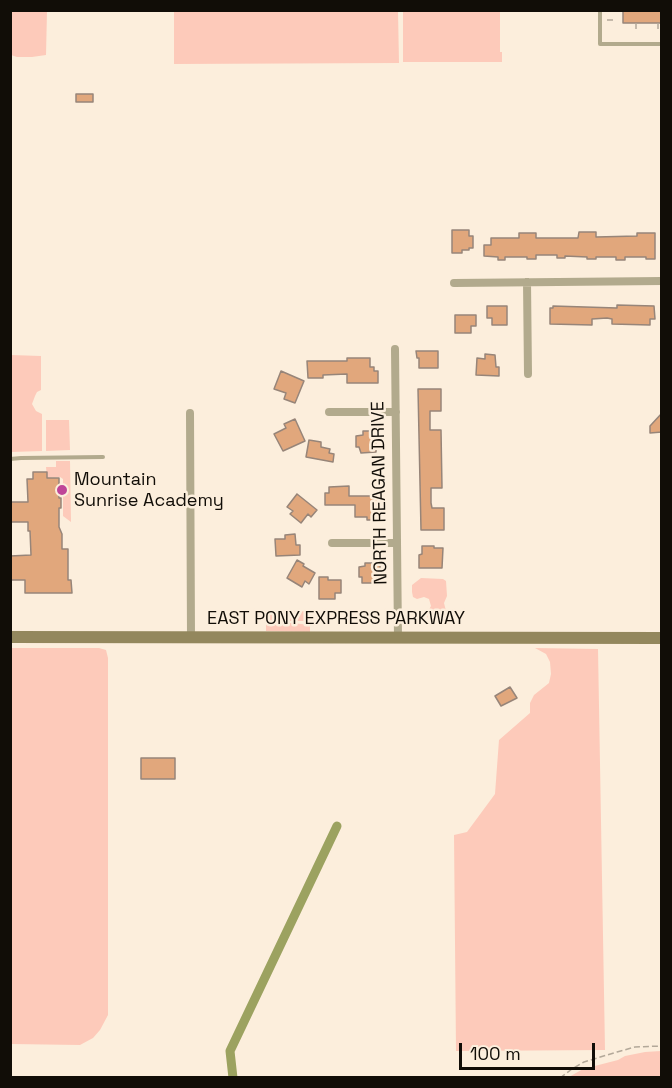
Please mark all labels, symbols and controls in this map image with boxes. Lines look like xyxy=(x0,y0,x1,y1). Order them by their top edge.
street label: NORTH REAGAN DRIVE xyxy=(368,401,392,585)
place label: Mountain Sunrise Academy xyxy=(74,469,224,512)
marker: Mountain Sunrise Academy xyxy=(55,483,69,497)
street label: EAST PONY EXPRESS PARKWAY xyxy=(207,608,465,630)
scale bar xyxy=(462,1031,598,1069)
text: 100 m xyxy=(470,1042,521,1065)

